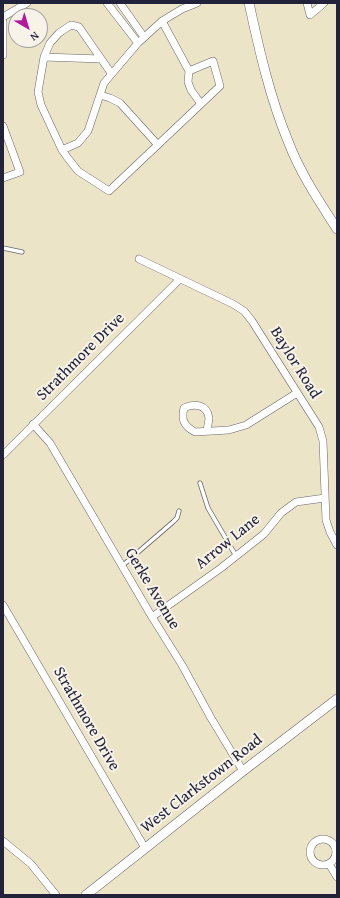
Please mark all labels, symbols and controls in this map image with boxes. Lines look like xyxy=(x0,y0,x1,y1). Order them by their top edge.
north arrow xyxy=(8,8,48,48)
text: N xyxy=(27,28,43,45)
street label: Strathmore Drive xyxy=(33,309,129,405)
street label: Baylor Road xyxy=(265,324,325,402)
street label: Arrow Lane xyxy=(192,510,264,574)
street label: Gerke Avenue xyxy=(120,545,184,633)
street label: Strathmore Drive xyxy=(49,664,123,774)
street label: West Clarkstown Road xyxy=(137,731,267,837)

